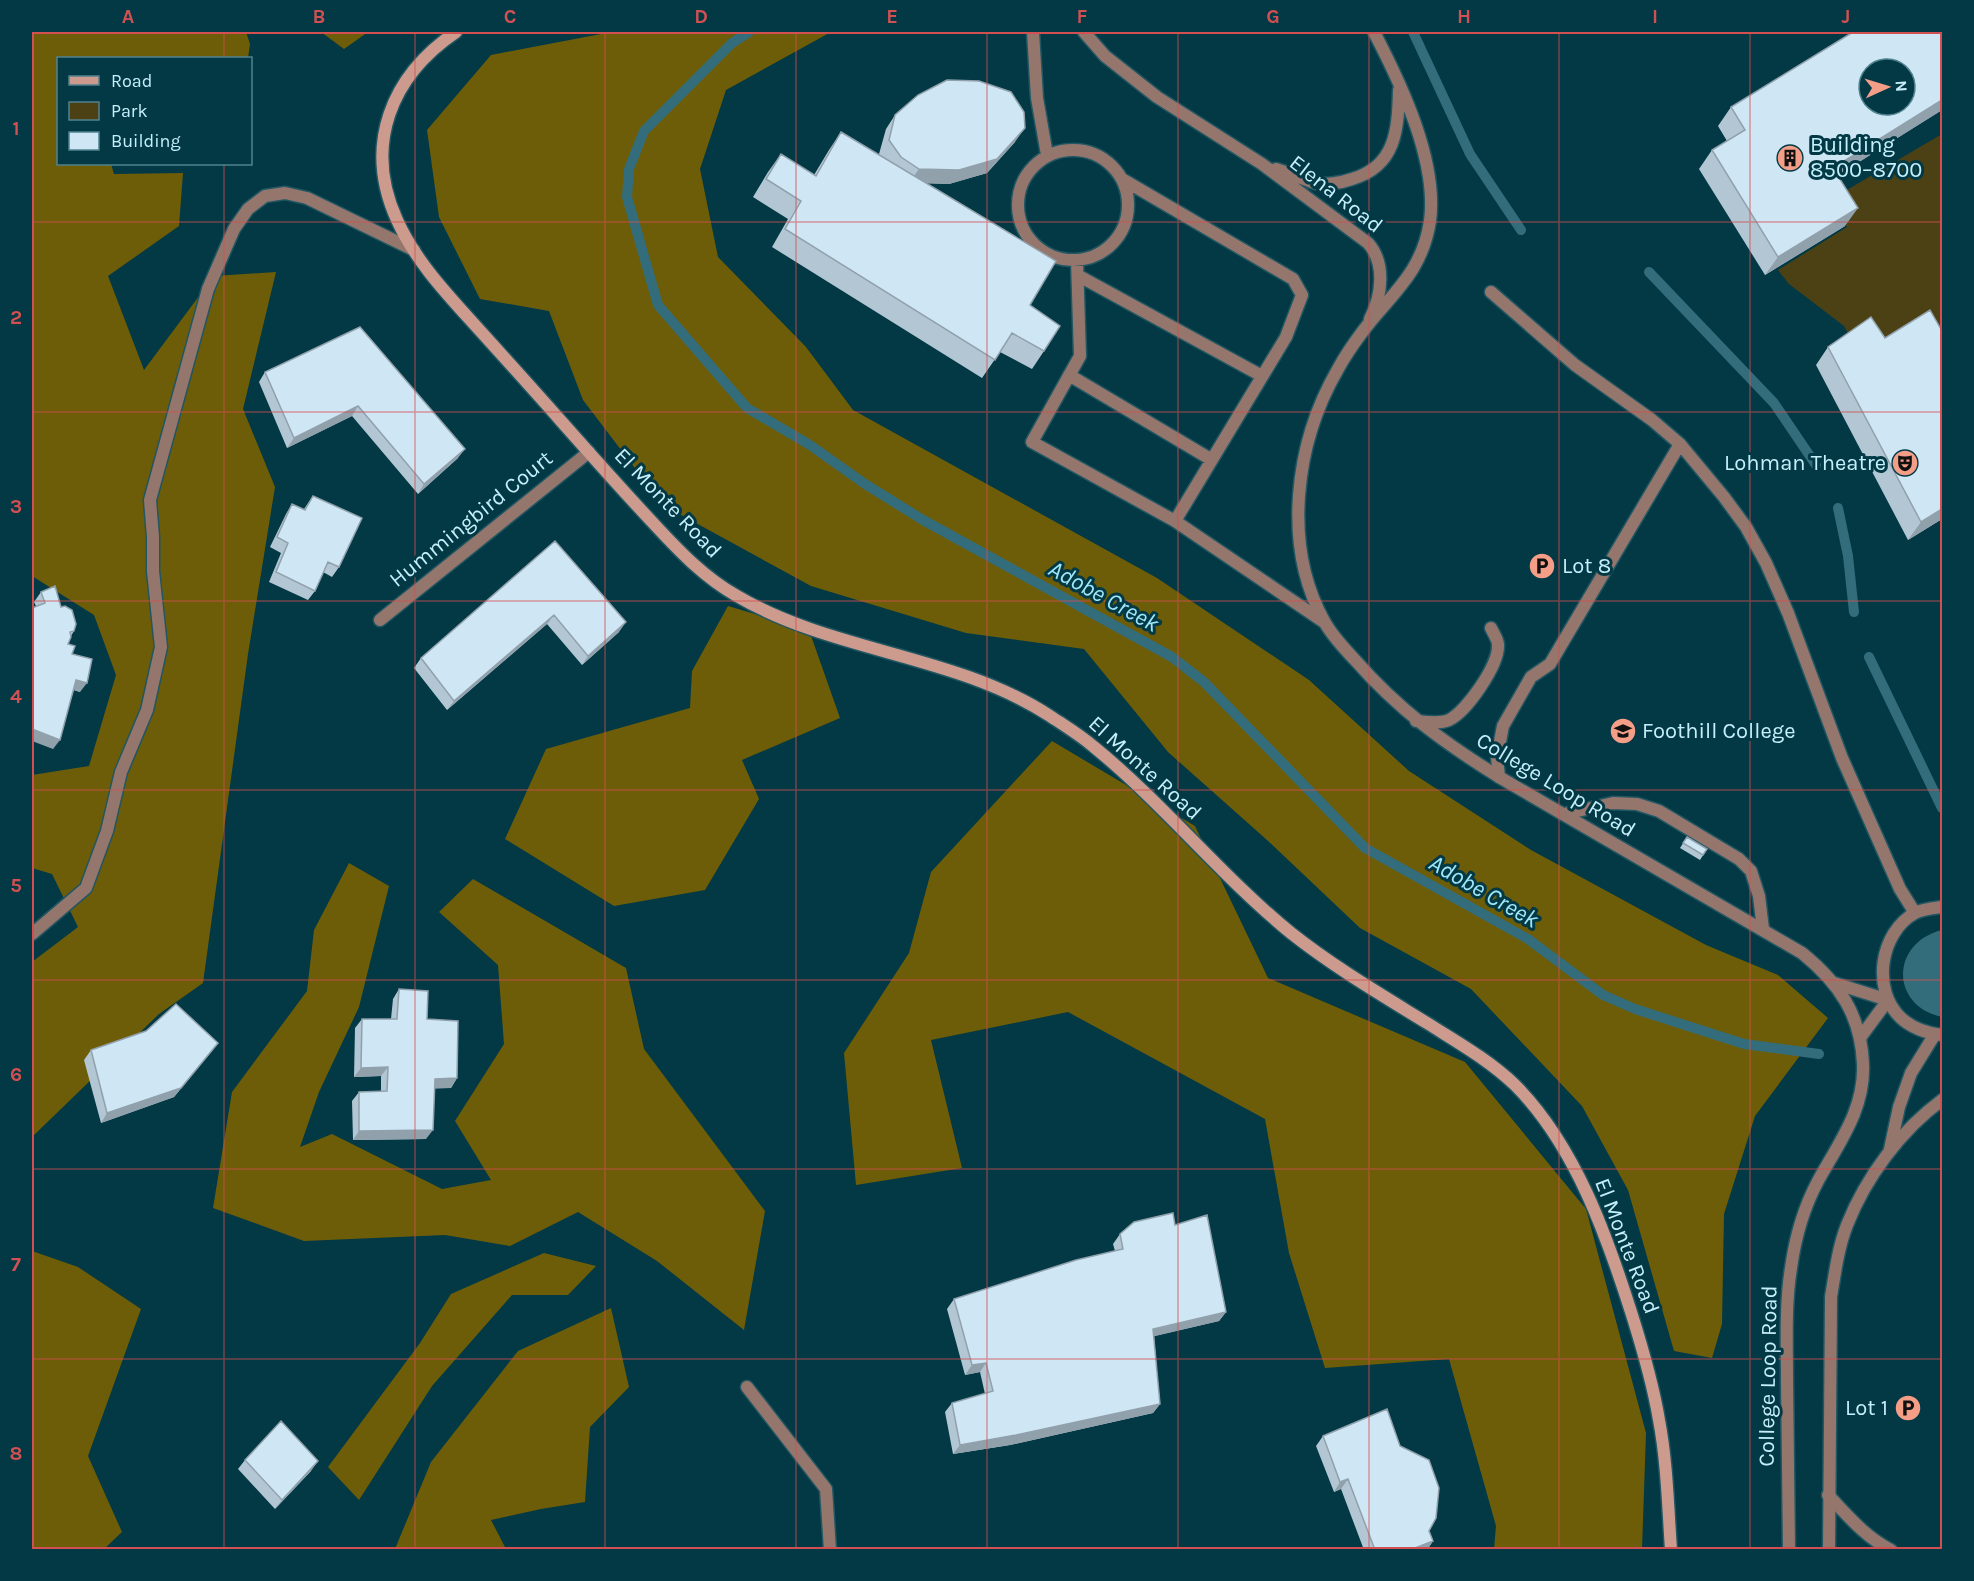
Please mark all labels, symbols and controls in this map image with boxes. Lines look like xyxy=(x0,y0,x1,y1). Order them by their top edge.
text: A xyxy=(122,5,135,28)
text: B xyxy=(313,5,325,28)
text: C xyxy=(504,5,516,28)
text: D xyxy=(694,5,708,28)
text: E xyxy=(886,5,898,28)
text: F xyxy=(1077,5,1088,28)
text: G xyxy=(1266,5,1280,28)
text: H xyxy=(1457,5,1471,28)
text: I xyxy=(1652,5,1658,28)
text: J xyxy=(1842,5,1850,28)
legend xyxy=(57,57,252,165)
north arrow xyxy=(1857,57,1917,117)
text: Road xyxy=(111,70,152,92)
text: N xyxy=(1892,80,1911,92)
text: Park xyxy=(111,100,148,122)
text: 1 xyxy=(12,117,20,140)
text: Building xyxy=(111,130,181,152)
place label: Building 8500–8700 xyxy=(1810,132,1922,183)
building icon: Building 8500–8700 xyxy=(1775,143,1805,173)
street label: Elena Road xyxy=(1284,150,1388,238)
text: 2 xyxy=(10,306,22,329)
street label: El Monte Road xyxy=(609,442,727,564)
street label: Hummingbird Court xyxy=(384,445,558,593)
theatre icon: Lohman Theatre xyxy=(1890,448,1920,478)
place label: Lohman Theatre xyxy=(1724,450,1886,476)
text: 3 xyxy=(10,495,22,518)
parking icon: Lot 8 xyxy=(1527,551,1557,581)
place label: Lot 8 xyxy=(1562,553,1611,579)
water label: Adobe Creek xyxy=(1044,554,1165,638)
text: 4 xyxy=(10,685,22,708)
street label: El Monte Road xyxy=(1083,710,1207,826)
school or university icon: Foothill College xyxy=(1608,716,1638,746)
place label: Foothill College xyxy=(1642,718,1795,744)
street label: College Loop Road xyxy=(1472,727,1640,843)
water label: Adobe Creek xyxy=(1424,848,1544,934)
text: 5 xyxy=(10,874,22,897)
text: 6 xyxy=(10,1063,22,1086)
street label: El Monte Road xyxy=(1589,1175,1665,1317)
text: 7 xyxy=(11,1253,21,1276)
street label: College Loop Road xyxy=(1753,1285,1783,1467)
parking icon: Lot 1 xyxy=(1893,1393,1923,1423)
place label: Lot 1 xyxy=(1845,1395,1888,1421)
text: 8 xyxy=(10,1442,22,1465)

